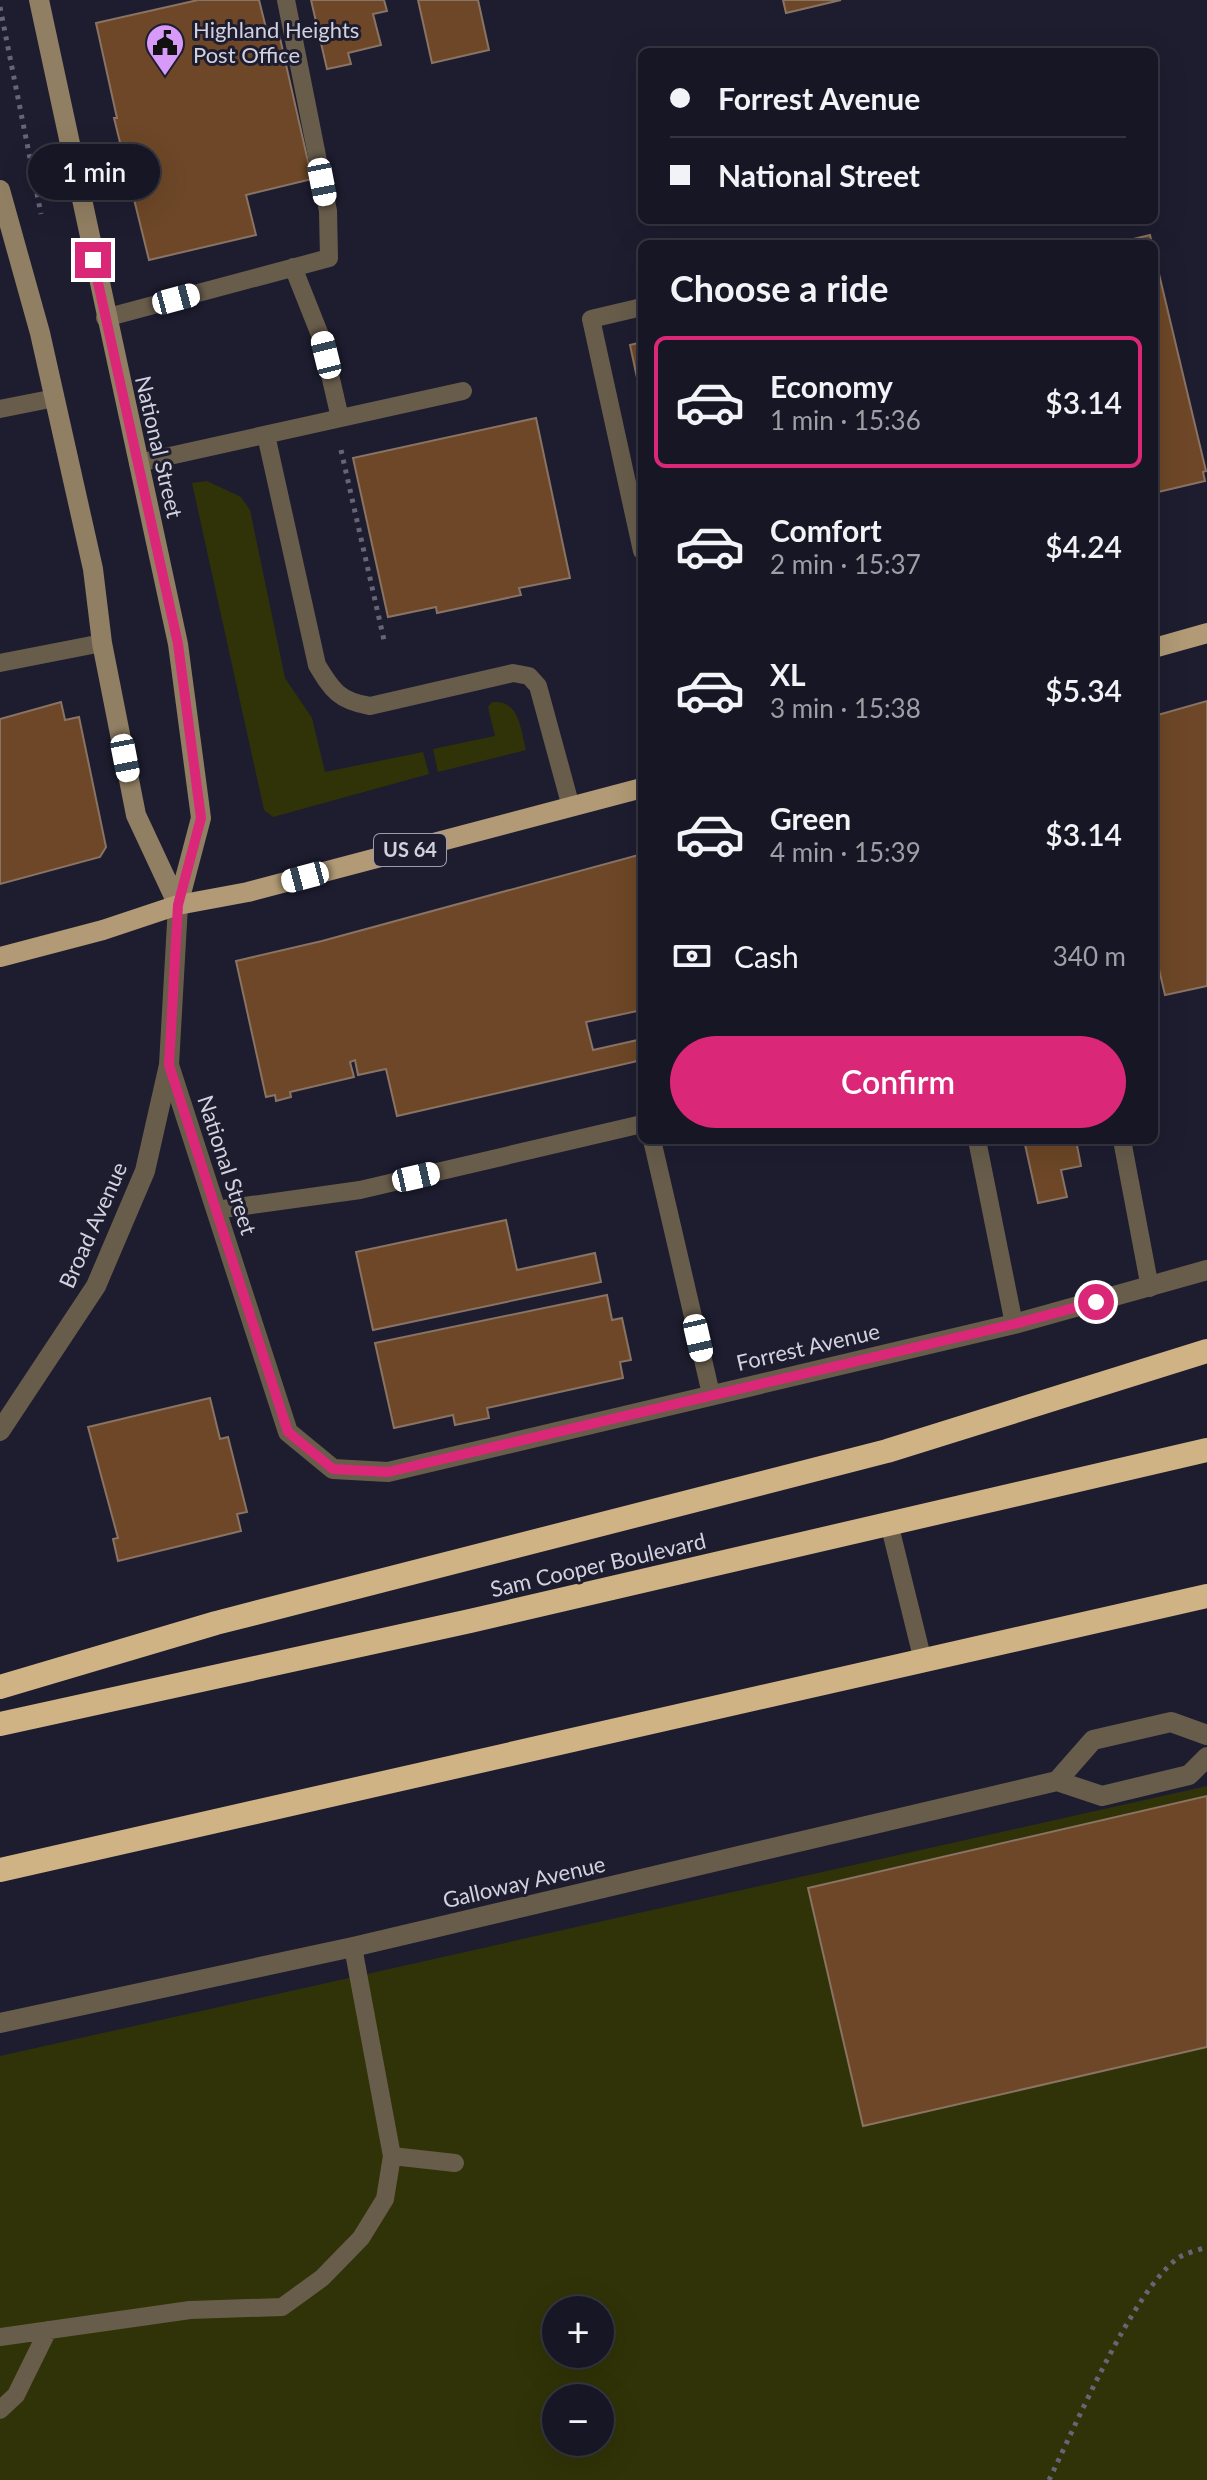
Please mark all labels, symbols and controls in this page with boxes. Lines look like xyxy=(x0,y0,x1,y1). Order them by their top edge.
place label: Highland Heights Post Office xyxy=(193,16,359,68)
public building icon: Highland Heights Post Office xyxy=(144,22,186,77)
text: Forrest Avenue xyxy=(718,80,920,116)
callout: 1 min xyxy=(27,144,159,200)
text: 1 min xyxy=(62,156,126,188)
car xyxy=(306,156,338,208)
text: National Street xyxy=(718,157,920,193)
route end xyxy=(75,242,111,278)
text: Choose a ride xyxy=(670,266,889,310)
car xyxy=(150,281,202,317)
car xyxy=(309,329,343,381)
icon: car xyxy=(674,366,746,438)
text: Economy xyxy=(770,368,893,404)
street label: National Street xyxy=(130,373,189,521)
text: $3.14 xyxy=(1045,384,1122,420)
text: 1 min · 15:36 xyxy=(770,404,921,436)
icon: car xyxy=(674,510,746,582)
text: Comfort xyxy=(770,512,882,548)
text: $4.24 xyxy=(1045,528,1122,564)
text: 2 min · 15:37 xyxy=(770,548,921,580)
icon: car xyxy=(674,654,746,726)
text: XL xyxy=(770,656,806,692)
text: $5.34 xyxy=(1045,672,1122,708)
text: 3 min · 15:38 xyxy=(770,692,921,724)
car xyxy=(109,732,141,784)
icon: car xyxy=(674,798,746,870)
text: Green xyxy=(770,800,851,836)
text: $3.14 xyxy=(1045,816,1122,852)
road number: US 64 xyxy=(374,834,446,866)
text: 4 min · 15:39 xyxy=(770,836,921,868)
car xyxy=(279,859,331,895)
icon: cash xyxy=(670,934,714,978)
text: Cash xyxy=(734,938,799,974)
text: 340 m xyxy=(1053,940,1126,972)
button: Confirm xyxy=(670,1036,1126,1128)
street label: National Street xyxy=(192,1092,263,1238)
street label: Broad Avenue xyxy=(53,1158,132,1292)
car xyxy=(390,1160,442,1194)
route start xyxy=(1078,1284,1114,1320)
car xyxy=(681,1312,715,1364)
street label: Forrest Avenue xyxy=(734,1317,882,1376)
street label: Sam Cooper Boulevard xyxy=(488,1527,708,1602)
street label: Galloway Avenue xyxy=(440,1850,608,1913)
map controls xyxy=(542,2296,614,2456)
button: + xyxy=(542,2296,614,2368)
button: − xyxy=(542,2384,614,2456)

